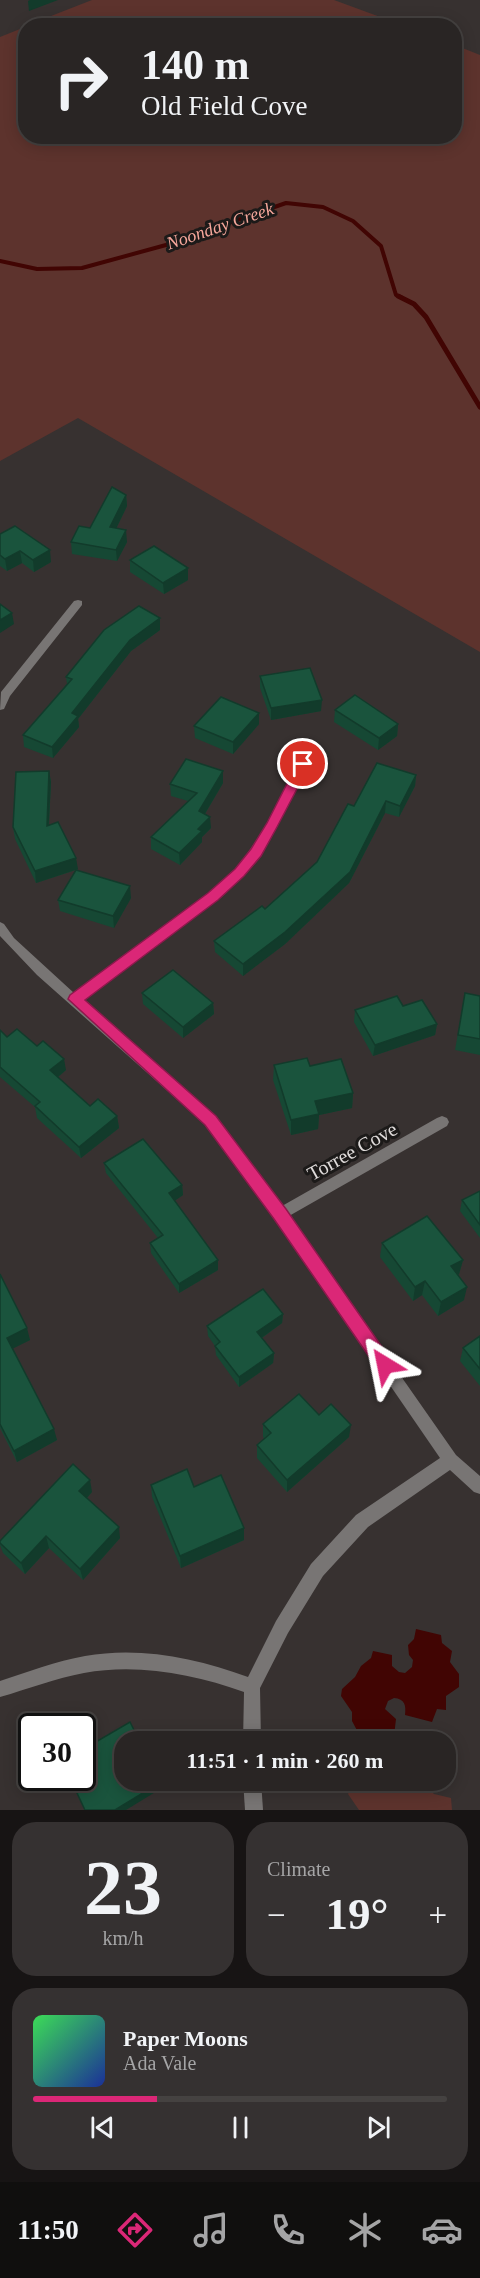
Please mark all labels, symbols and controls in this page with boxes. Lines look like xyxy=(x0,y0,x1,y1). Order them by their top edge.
icon: right xyxy=(42,42,120,120)
text: 140 m xyxy=(141,42,250,88)
text: Old Field Cove xyxy=(141,91,308,121)
water label: Noonday Creek xyxy=(163,198,277,254)
pin xyxy=(277,738,328,789)
icon: arrive xyxy=(286,747,319,780)
street label: Torree Cove xyxy=(303,1117,401,1185)
position arrow xyxy=(353,1333,417,1397)
speed limit sign: 30 xyxy=(18,1713,96,1791)
text: 11:51 · 1 min · 260 m xyxy=(187,1748,383,1773)
text: 23 xyxy=(84,1844,162,1931)
text: Climate xyxy=(267,1858,330,1880)
text: 19° xyxy=(326,1889,389,1939)
text: − xyxy=(267,1897,286,1933)
text: + xyxy=(428,1897,447,1933)
text: km/h xyxy=(102,1927,144,1949)
text: Paper Moons xyxy=(123,2026,248,2051)
text: Ada Vale xyxy=(123,2052,197,2074)
icon: previous xyxy=(86,2111,119,2144)
icon: pause xyxy=(224,2111,257,2144)
icon: next xyxy=(362,2111,395,2144)
icon: directions xyxy=(114,2209,156,2251)
icon: music xyxy=(190,2209,232,2251)
icon: phone xyxy=(267,2209,309,2251)
icon: climate xyxy=(344,2209,386,2251)
icon: car xyxy=(421,2209,463,2251)
text: 11:50 xyxy=(17,2215,79,2245)

